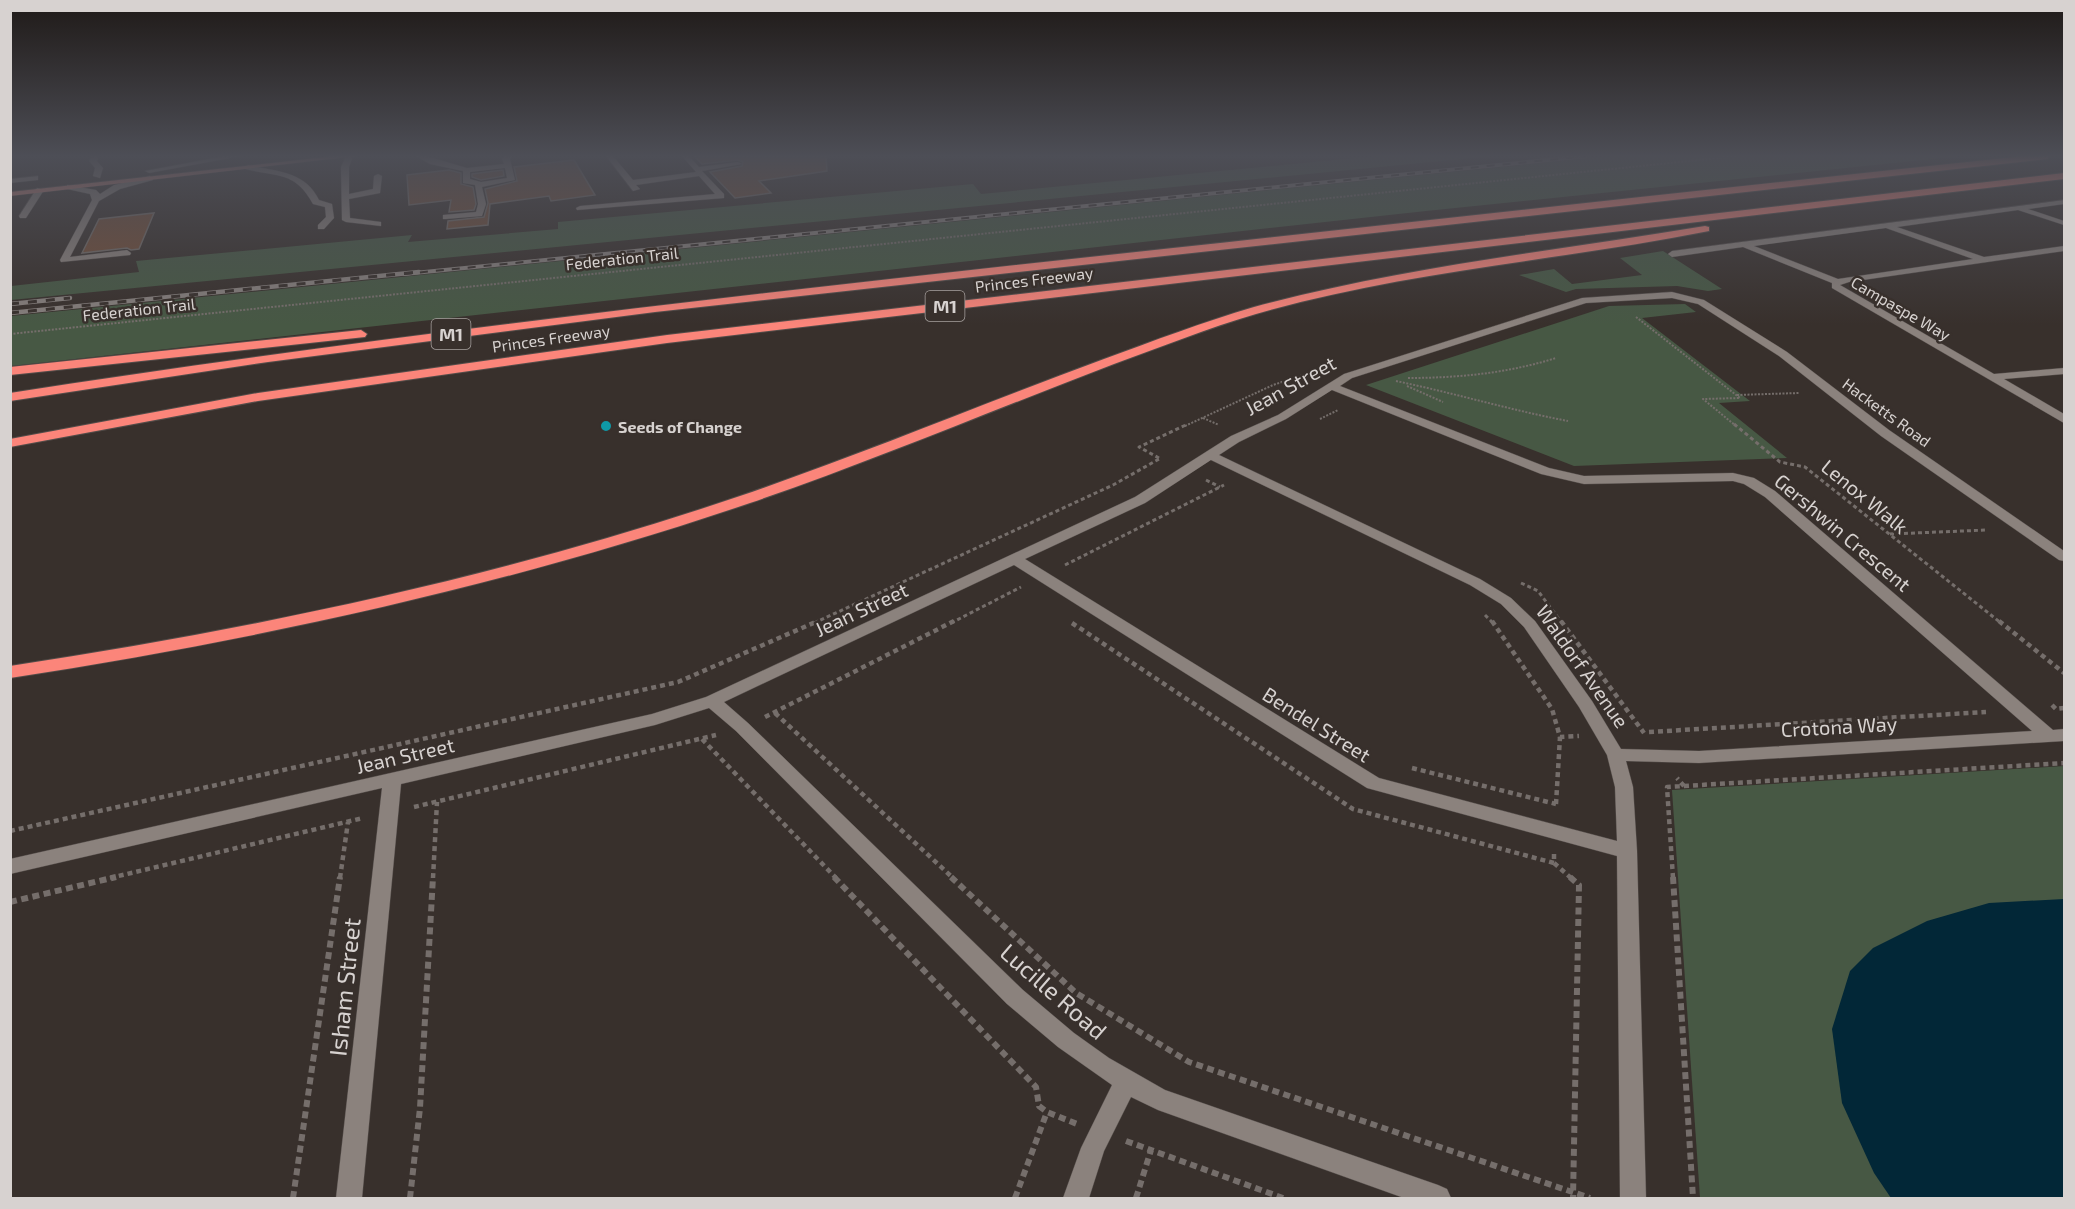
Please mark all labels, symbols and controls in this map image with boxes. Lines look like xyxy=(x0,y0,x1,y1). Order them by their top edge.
street label: Federation Trail xyxy=(565,243,680,273)
street label: Princes Freeway xyxy=(974,262,1095,296)
street label: Campaspe Way xyxy=(1848,272,1955,344)
road number: M1 xyxy=(926,291,964,321)
street label: Federation Trail xyxy=(82,294,197,324)
road number: M1 xyxy=(432,319,470,349)
street label: Princes Freeway xyxy=(491,320,612,356)
street label: Jean Street xyxy=(1240,350,1340,420)
street label: Hacketts Road xyxy=(1839,374,1935,450)
place label: Seeds of Change xyxy=(618,417,742,436)
marker: Seeds of Change xyxy=(599,419,613,433)
street label: Lenox Walk xyxy=(1817,454,1913,538)
street label: Gershwin Crescent xyxy=(1770,468,1916,596)
street label: Jean Street xyxy=(811,577,912,641)
street label: Waldorf Avenue xyxy=(1532,600,1634,732)
street label: Bendel Street xyxy=(1259,681,1376,767)
street label: Crotona Way xyxy=(1780,711,1898,741)
street label: Jean Street xyxy=(353,732,457,778)
street label: Isham Street xyxy=(322,917,366,1057)
street label: Lucille Road xyxy=(995,937,1113,1045)

